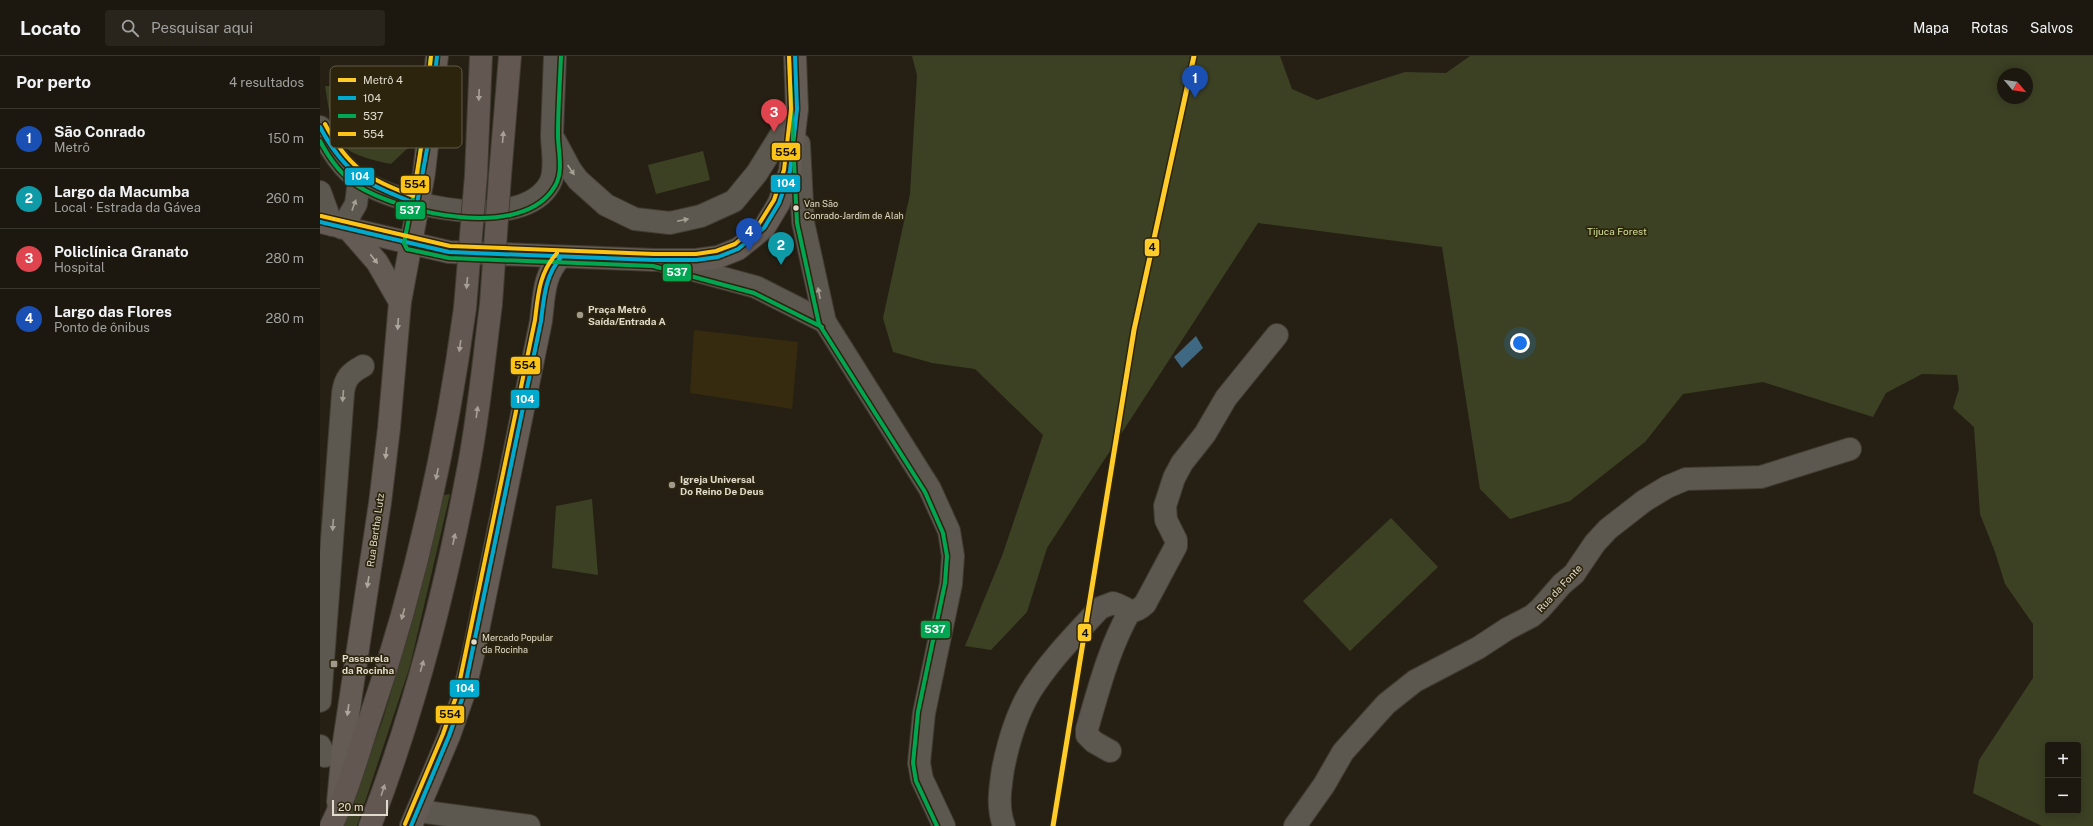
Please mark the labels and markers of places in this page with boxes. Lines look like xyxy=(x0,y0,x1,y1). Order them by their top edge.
pin: 1 xyxy=(1182,65,1208,98)
pin: 3 xyxy=(761,99,787,132)
place label: Van São Conrado-Jardim de Alah xyxy=(804,198,904,221)
marker: Van São Conrado-Jardim de Alah xyxy=(791,203,801,213)
pin: 4 xyxy=(736,218,762,251)
pin: 2 xyxy=(768,232,794,265)
place label: Praça Metrô Saída/Entrada A xyxy=(588,303,666,327)
marker: Praça Metrô Saída/Entrada A xyxy=(575,310,585,320)
place label: Igreja Universal Do Reino De Deus xyxy=(680,473,764,497)
marker: Igreja Universal Do Reino De Deus xyxy=(667,480,677,490)
place label: Mercado Popular da Rocinha xyxy=(482,632,554,655)
marker: Mercado Popular da Rocinha xyxy=(469,637,479,647)
place label: Passarela da Rocinha xyxy=(342,652,394,676)
marker: Passarela da Rocinha xyxy=(329,659,339,669)

